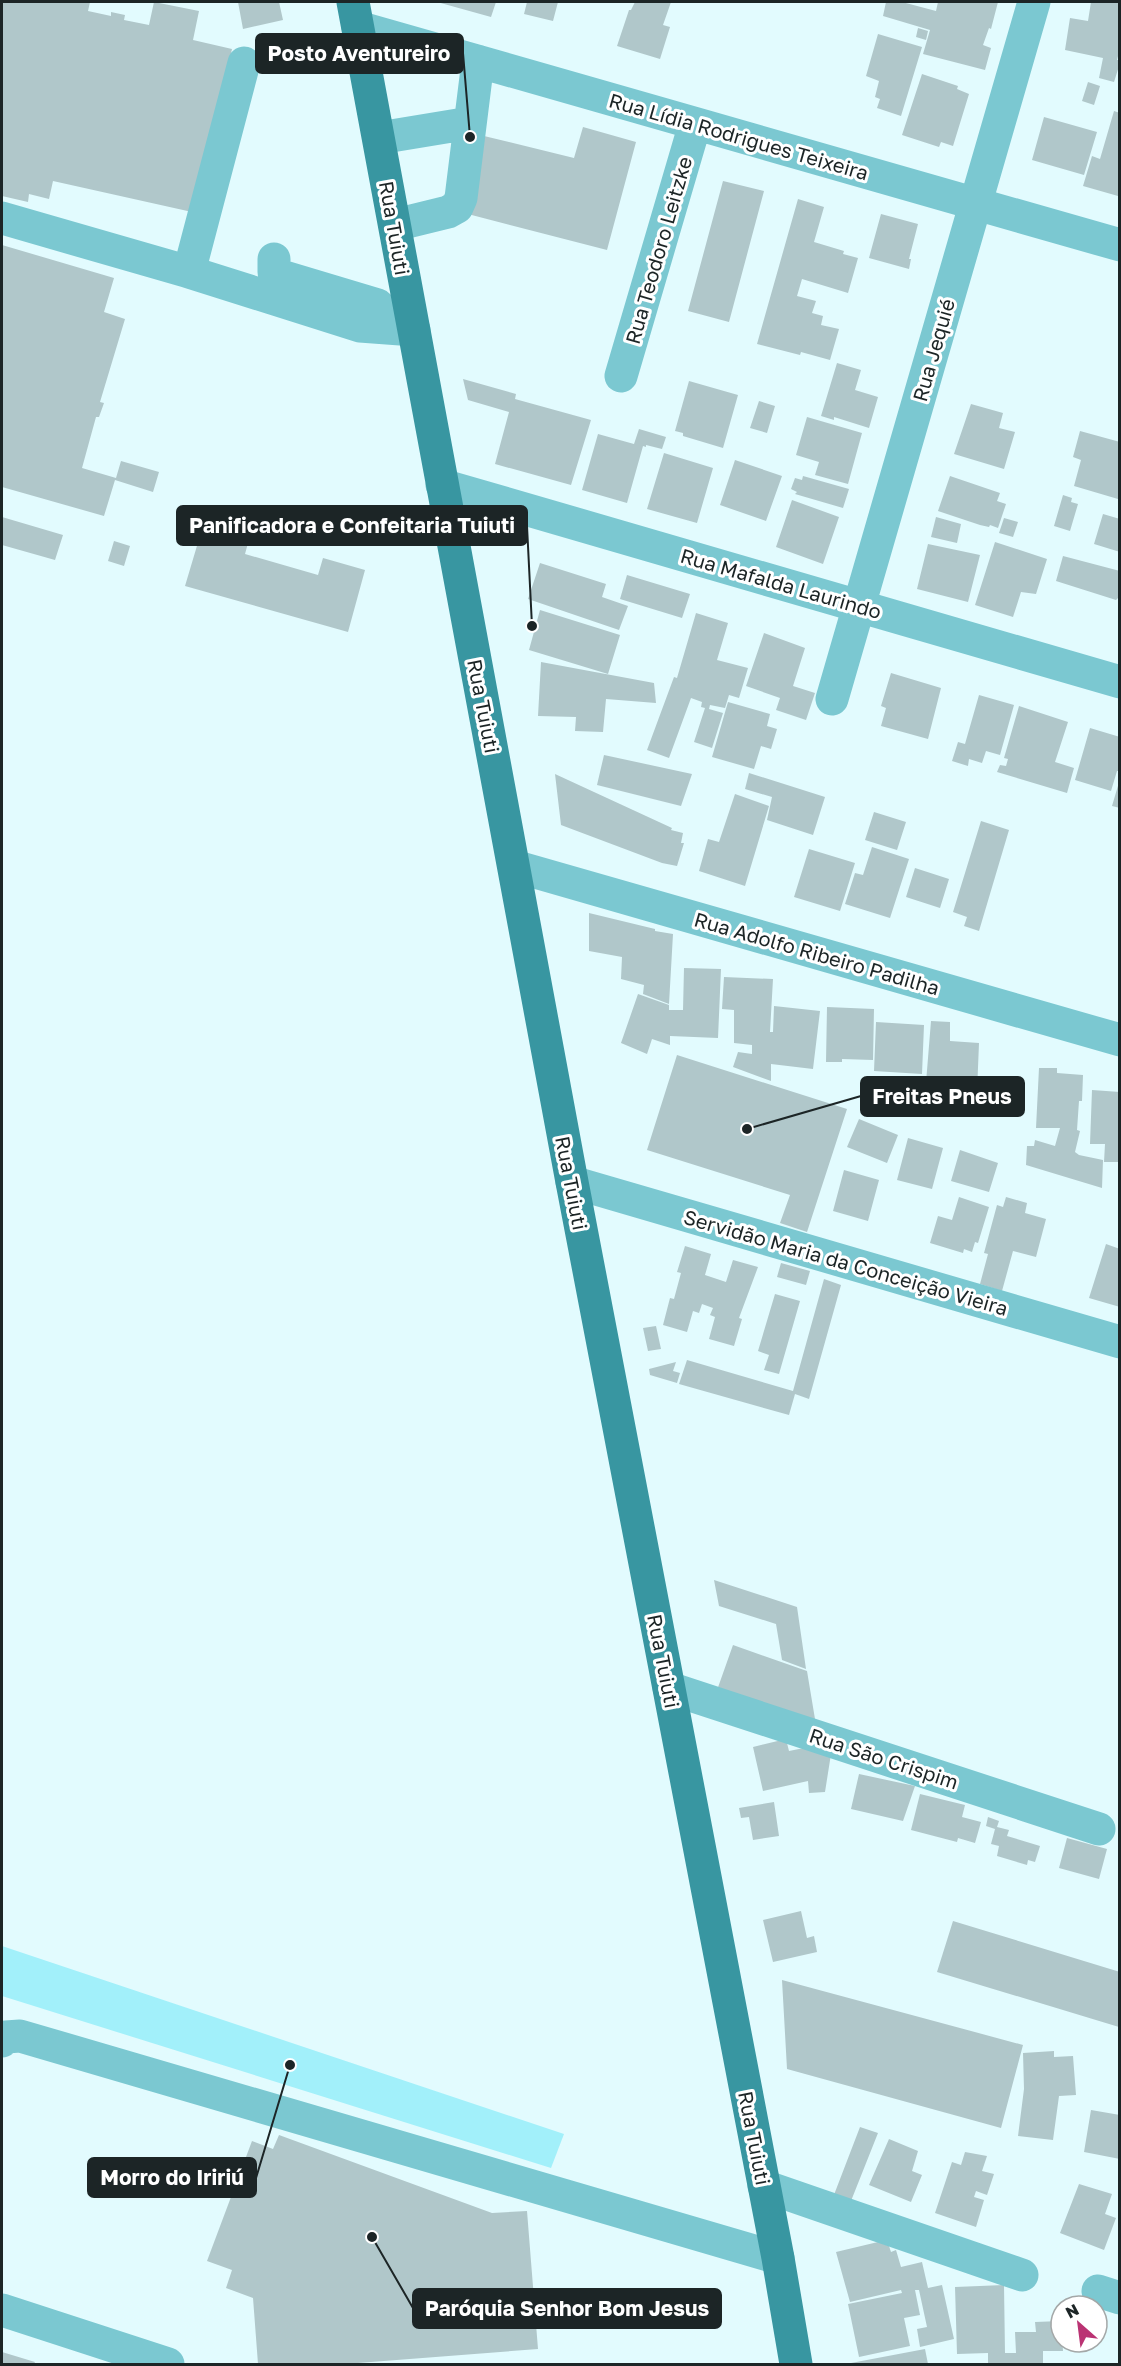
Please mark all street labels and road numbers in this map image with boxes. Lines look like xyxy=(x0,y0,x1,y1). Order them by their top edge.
street label: Rua Lídia Rodrigues Teixeira xyxy=(606,87,872,185)
street label: Rua Teodoro Leitzke xyxy=(620,153,696,347)
street label: Rua Tuiuti xyxy=(375,179,415,277)
street label: Rua Jequié xyxy=(907,296,959,404)
street label: Rua Mafalda Laurindo xyxy=(678,543,884,623)
street label: Rua Tuiuti xyxy=(463,657,505,755)
street label: Rua Adolfo Ribeiro Padilha xyxy=(692,906,942,1000)
street label: Rua Tuiuti xyxy=(551,1134,593,1232)
street label: Servidão Maria da Conceição Vieira xyxy=(681,1204,1011,1320)
street label: Rua Tuiuti xyxy=(643,1612,685,1710)
street label: Rua São Crispim xyxy=(806,1723,962,1793)
street label: Rua Tuiuti xyxy=(734,2089,776,2187)

